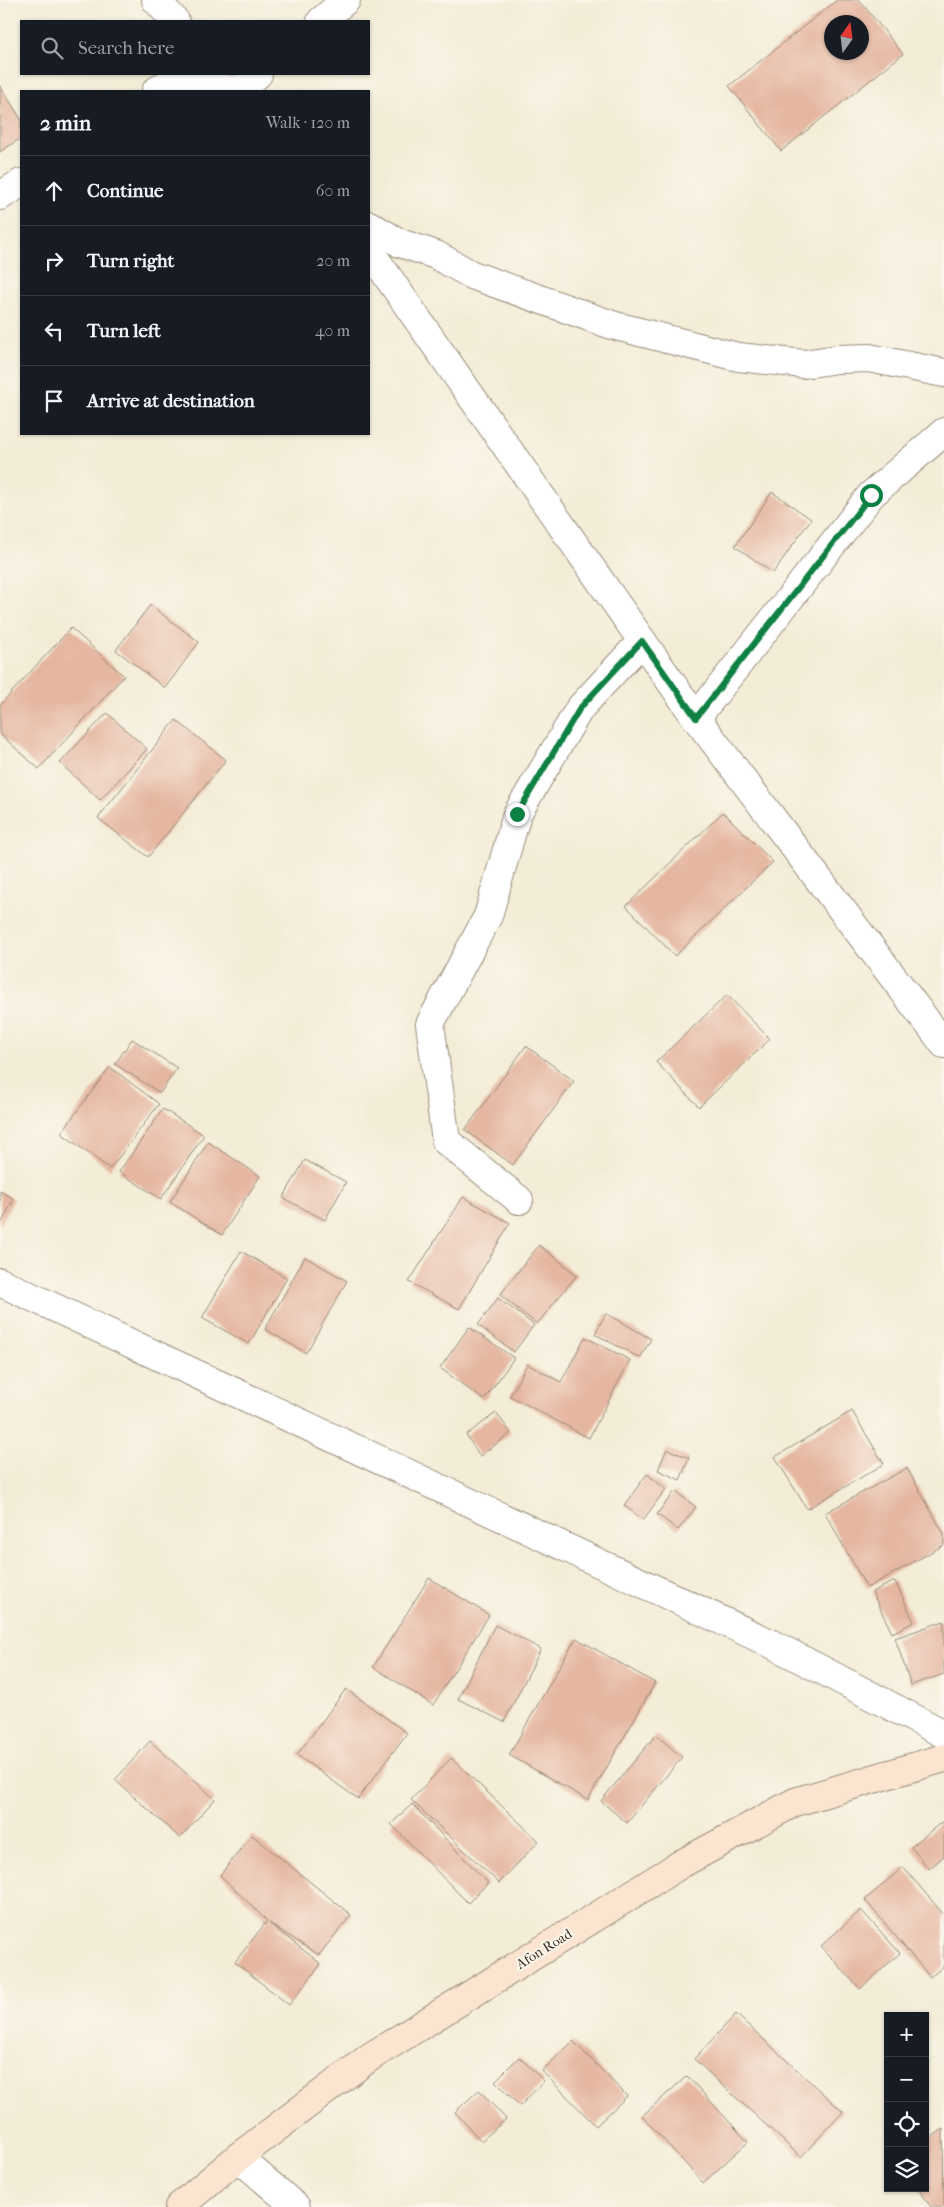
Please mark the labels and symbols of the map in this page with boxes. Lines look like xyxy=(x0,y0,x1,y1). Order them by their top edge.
north arrow xyxy=(824,15,869,60)
route start xyxy=(860,484,883,507)
route end xyxy=(506,803,529,826)
street label: Afon Road xyxy=(512,1925,575,1973)

